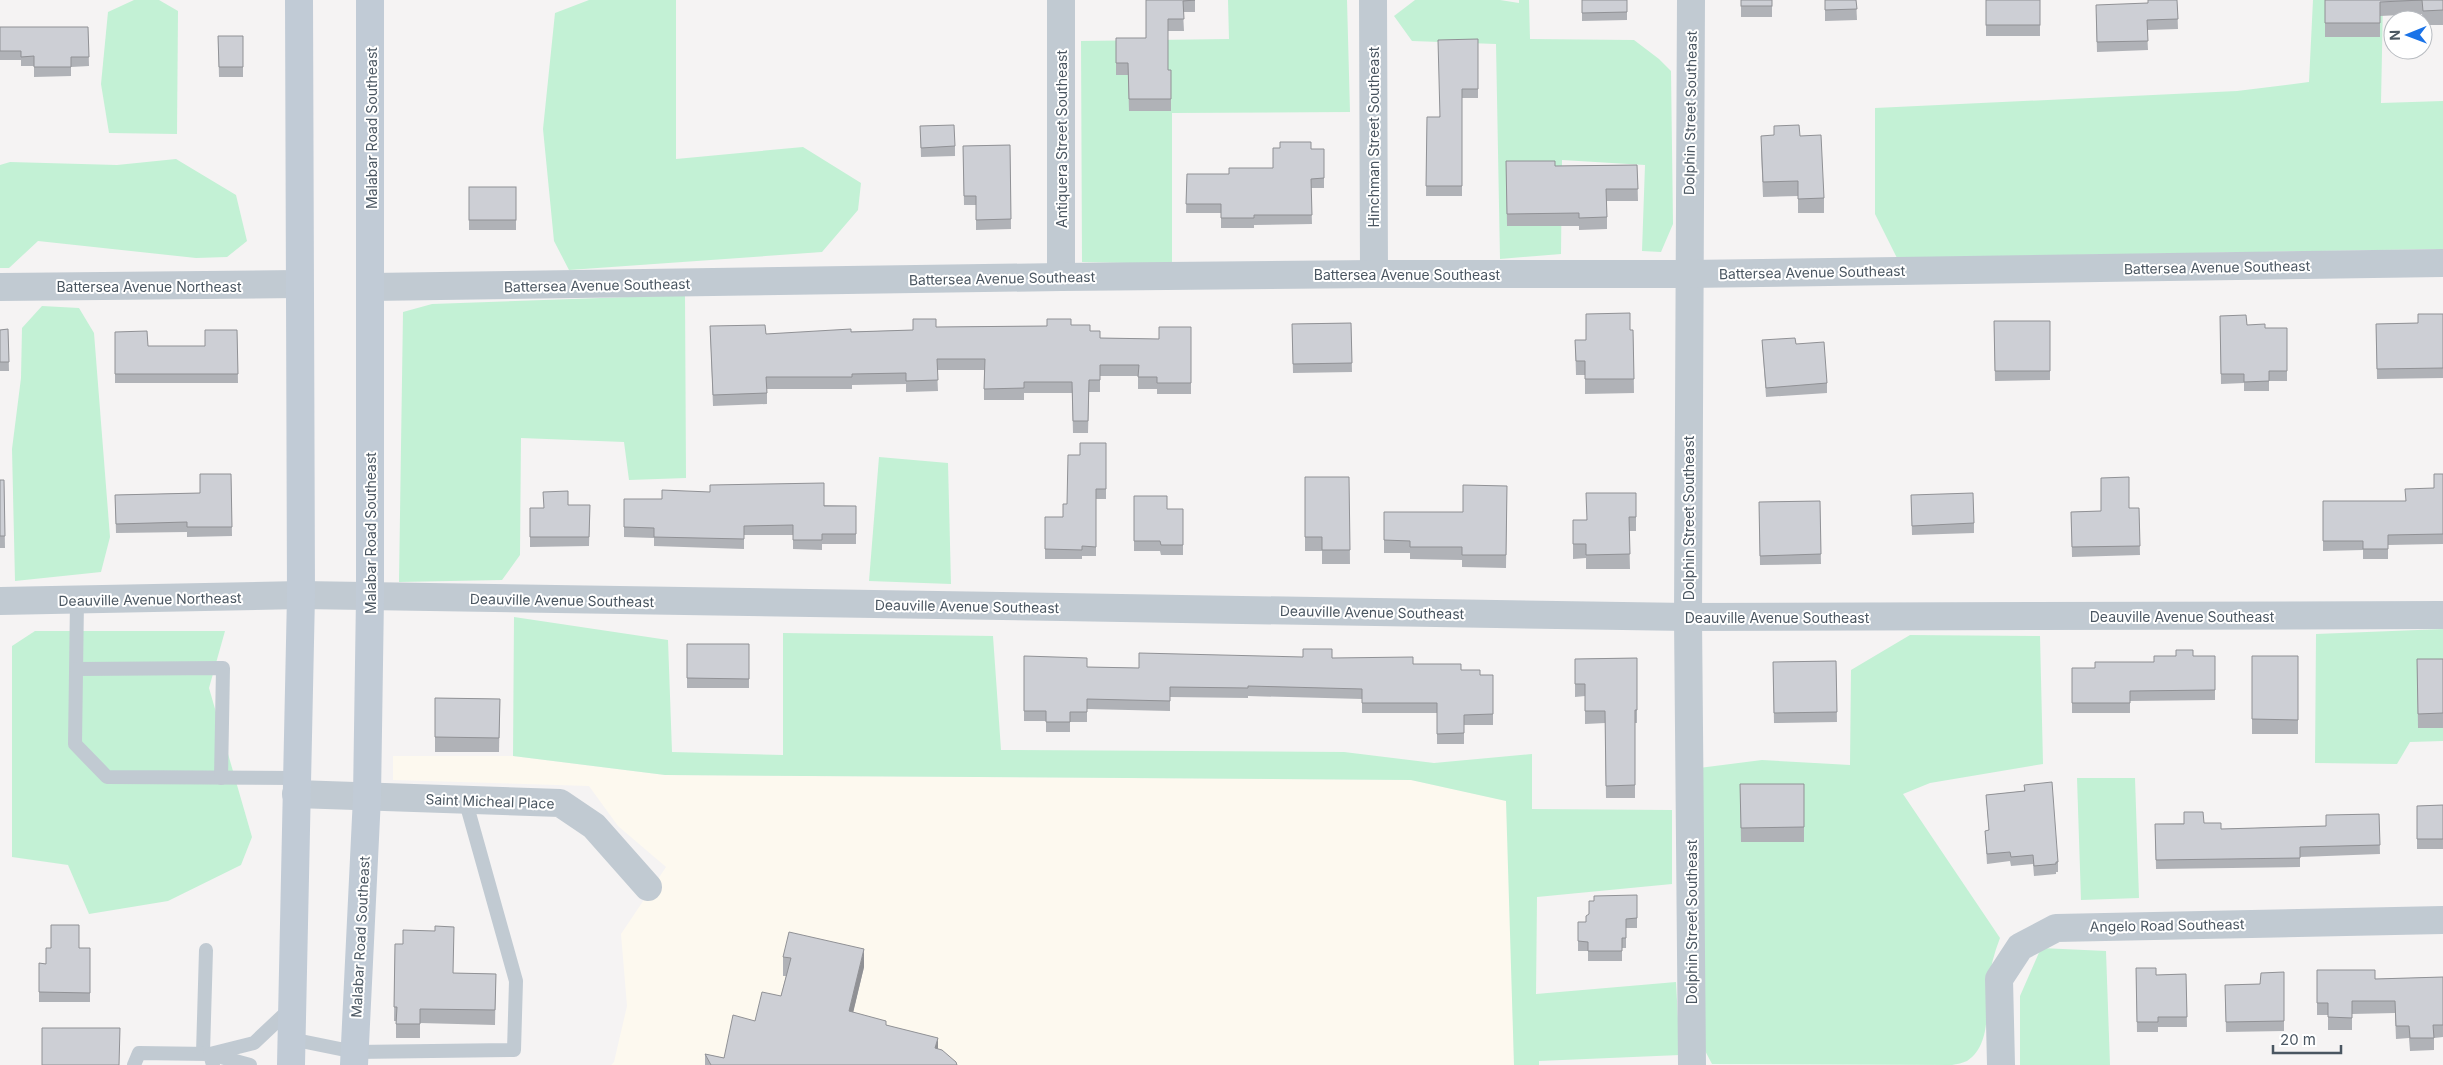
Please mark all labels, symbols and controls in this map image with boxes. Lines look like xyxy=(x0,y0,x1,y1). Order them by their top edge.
north arrow xyxy=(2383,10,2433,60)
street label: Dolphin Street Southeast xyxy=(1680,30,1700,195)
text: N xyxy=(2386,30,2403,41)
street label: Hinchman Street Southeast xyxy=(1365,46,1382,227)
street label: Malabar Road Southeast xyxy=(363,47,380,209)
street label: Antiquera Street Southeast xyxy=(1053,50,1070,228)
street label: Battersea Avenue Southeast xyxy=(2124,257,2311,277)
street label: Battersea Avenue Southeast xyxy=(1719,262,1906,282)
street label: Battersea Avenue Southeast xyxy=(1314,266,1501,283)
street label: Battersea Avenue Southeast xyxy=(909,268,1096,288)
street label: Battersea Avenue Southeast xyxy=(504,275,691,295)
street label: Battersea Avenue Northeast xyxy=(56,278,242,295)
street label: Dolphin Street Southeast xyxy=(1680,435,1697,600)
street label: Malabar Road Southeast xyxy=(362,452,379,614)
street label: Deauville Avenue Northeast xyxy=(58,589,242,609)
street label: Deauville Avenue Southeast xyxy=(470,590,655,610)
street label: Deauville Avenue Southeast xyxy=(875,596,1060,616)
street label: Deauville Avenue Southeast xyxy=(1280,602,1465,622)
street label: Deauville Avenue Southeast xyxy=(2090,608,2275,625)
street label: Deauville Avenue Southeast xyxy=(1685,609,1870,626)
street label: Saint Micheal Place xyxy=(425,790,555,812)
street label: Dolphin Street Southeast xyxy=(1683,839,1700,1004)
street label: Malabar Road Southeast xyxy=(347,855,373,1018)
street label: Angelo Road Southeast xyxy=(2089,915,2245,935)
scale bar xyxy=(2273,1022,2340,1054)
text: 20 m xyxy=(2280,1030,2316,1049)

